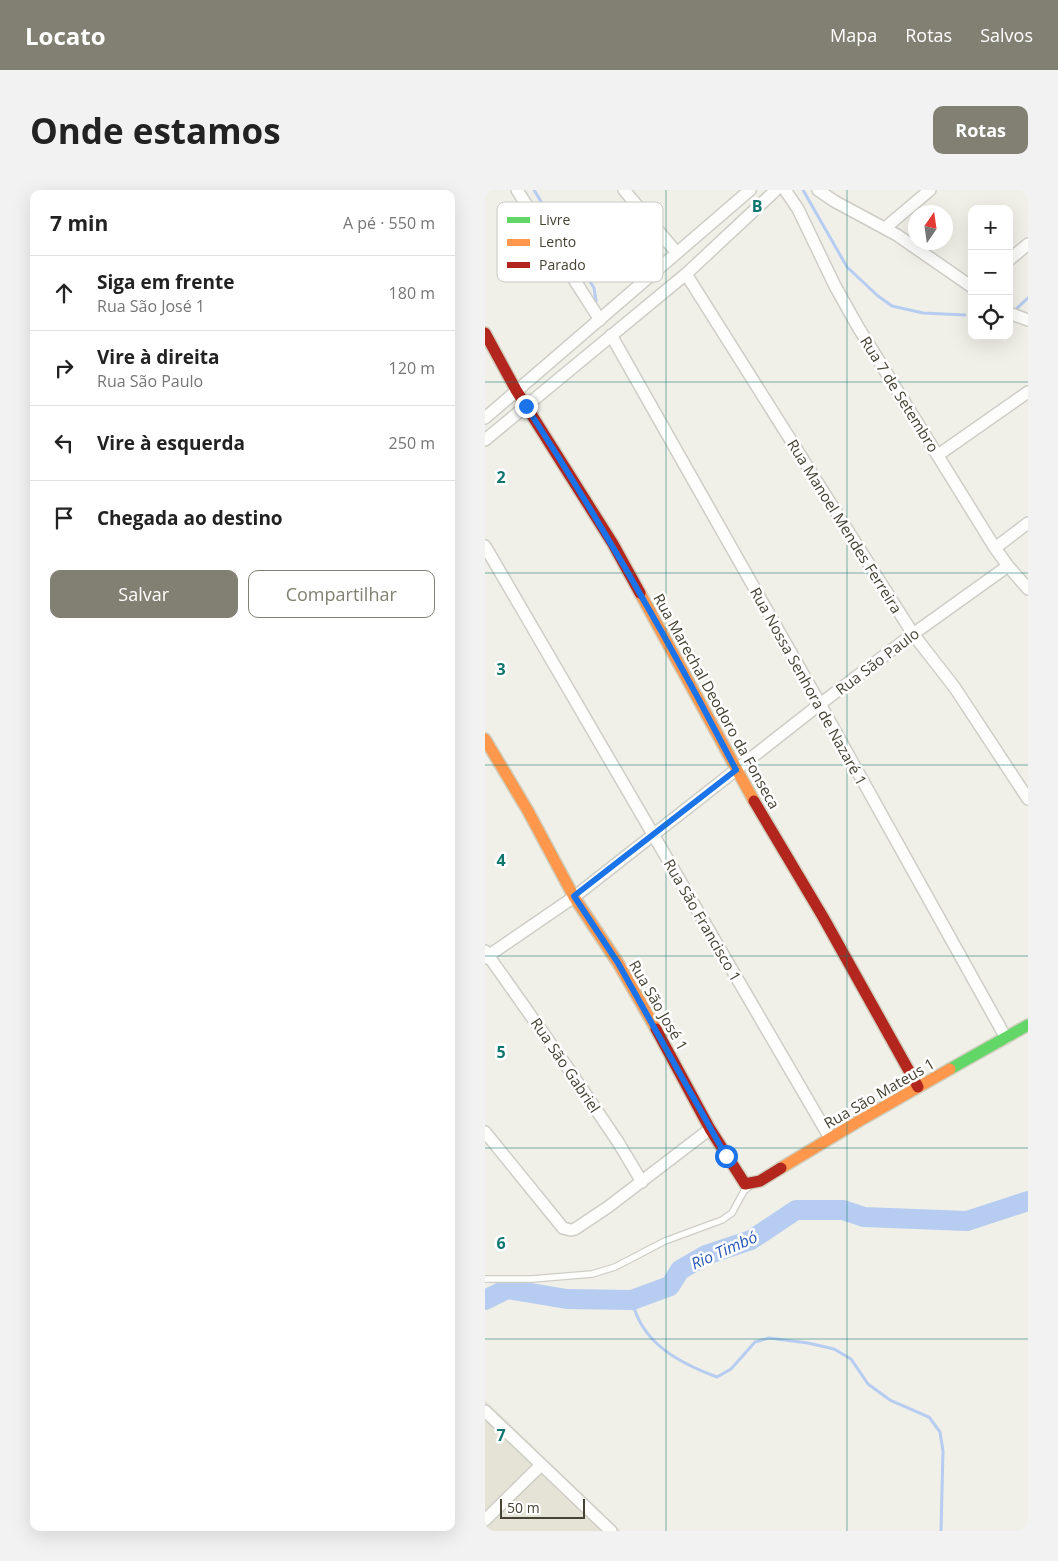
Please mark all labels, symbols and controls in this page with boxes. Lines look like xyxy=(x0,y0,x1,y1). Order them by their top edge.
text: Locato xyxy=(25,19,106,52)
text: Mapa xyxy=(830,23,877,47)
text: Rotas xyxy=(905,23,952,47)
text: Salvos xyxy=(980,23,1033,47)
button: Rotas xyxy=(933,106,1028,154)
text: Onde estamos xyxy=(30,107,281,154)
text: B xyxy=(752,195,762,217)
legend xyxy=(497,202,663,282)
north arrow xyxy=(908,205,953,250)
map controls xyxy=(968,205,1013,340)
button: + xyxy=(968,205,1013,250)
text: 7 min xyxy=(50,209,108,237)
text: Livre xyxy=(539,210,571,229)
text: A pé · 550 m xyxy=(343,212,435,234)
text: Lento xyxy=(539,232,576,251)
button: − xyxy=(968,250,1013,295)
text: Parado xyxy=(539,255,586,274)
text: Siga em frente xyxy=(97,269,234,295)
icon: ahead xyxy=(50,279,78,307)
text: 180 m xyxy=(389,282,435,304)
text: Rua São José 1 xyxy=(97,295,205,317)
button: locate xyxy=(968,295,1013,340)
street label: Rua 7 de Setembro xyxy=(856,332,944,456)
text: Vire à direita xyxy=(97,344,220,370)
icon: right xyxy=(50,354,78,382)
text: 120 m xyxy=(389,357,435,379)
text: Rua São Paulo xyxy=(97,370,203,392)
route end xyxy=(515,395,538,418)
icon: left xyxy=(50,429,78,457)
text: Vire à esquerda xyxy=(97,430,245,456)
text: 250 m xyxy=(389,432,435,454)
street label: Rua Manoel Mendes Ferreira xyxy=(783,435,907,617)
text: 2 xyxy=(496,466,506,488)
icon: arrive xyxy=(50,504,78,532)
text: Chegada ao destino xyxy=(97,505,283,531)
button: Salvar xyxy=(50,570,238,618)
button: Compartilhar xyxy=(248,570,435,618)
street label: Rua Nossa Senhora de Nazaré 1 xyxy=(746,583,872,789)
street label: Rua Marechal Deodoro da Fonseca xyxy=(649,590,785,812)
street label: Rua São Paulo xyxy=(831,623,923,699)
text: 3 xyxy=(496,658,506,680)
text: 4 xyxy=(496,849,506,871)
street label: Rua São Francisco 1 xyxy=(660,855,746,985)
street label: Rua São José 1 xyxy=(625,956,693,1054)
street label: Rua São Gabriel xyxy=(527,1014,605,1116)
text: 5 xyxy=(496,1041,506,1063)
street label: Rua São Mateus 1 xyxy=(820,1053,938,1133)
route start xyxy=(715,1145,738,1168)
water label: Rio Timbó xyxy=(687,1226,761,1274)
text: 6 xyxy=(496,1232,506,1254)
text: 7 xyxy=(496,1424,506,1446)
scale bar xyxy=(500,1496,585,1519)
text: 50 m xyxy=(507,1498,540,1517)

